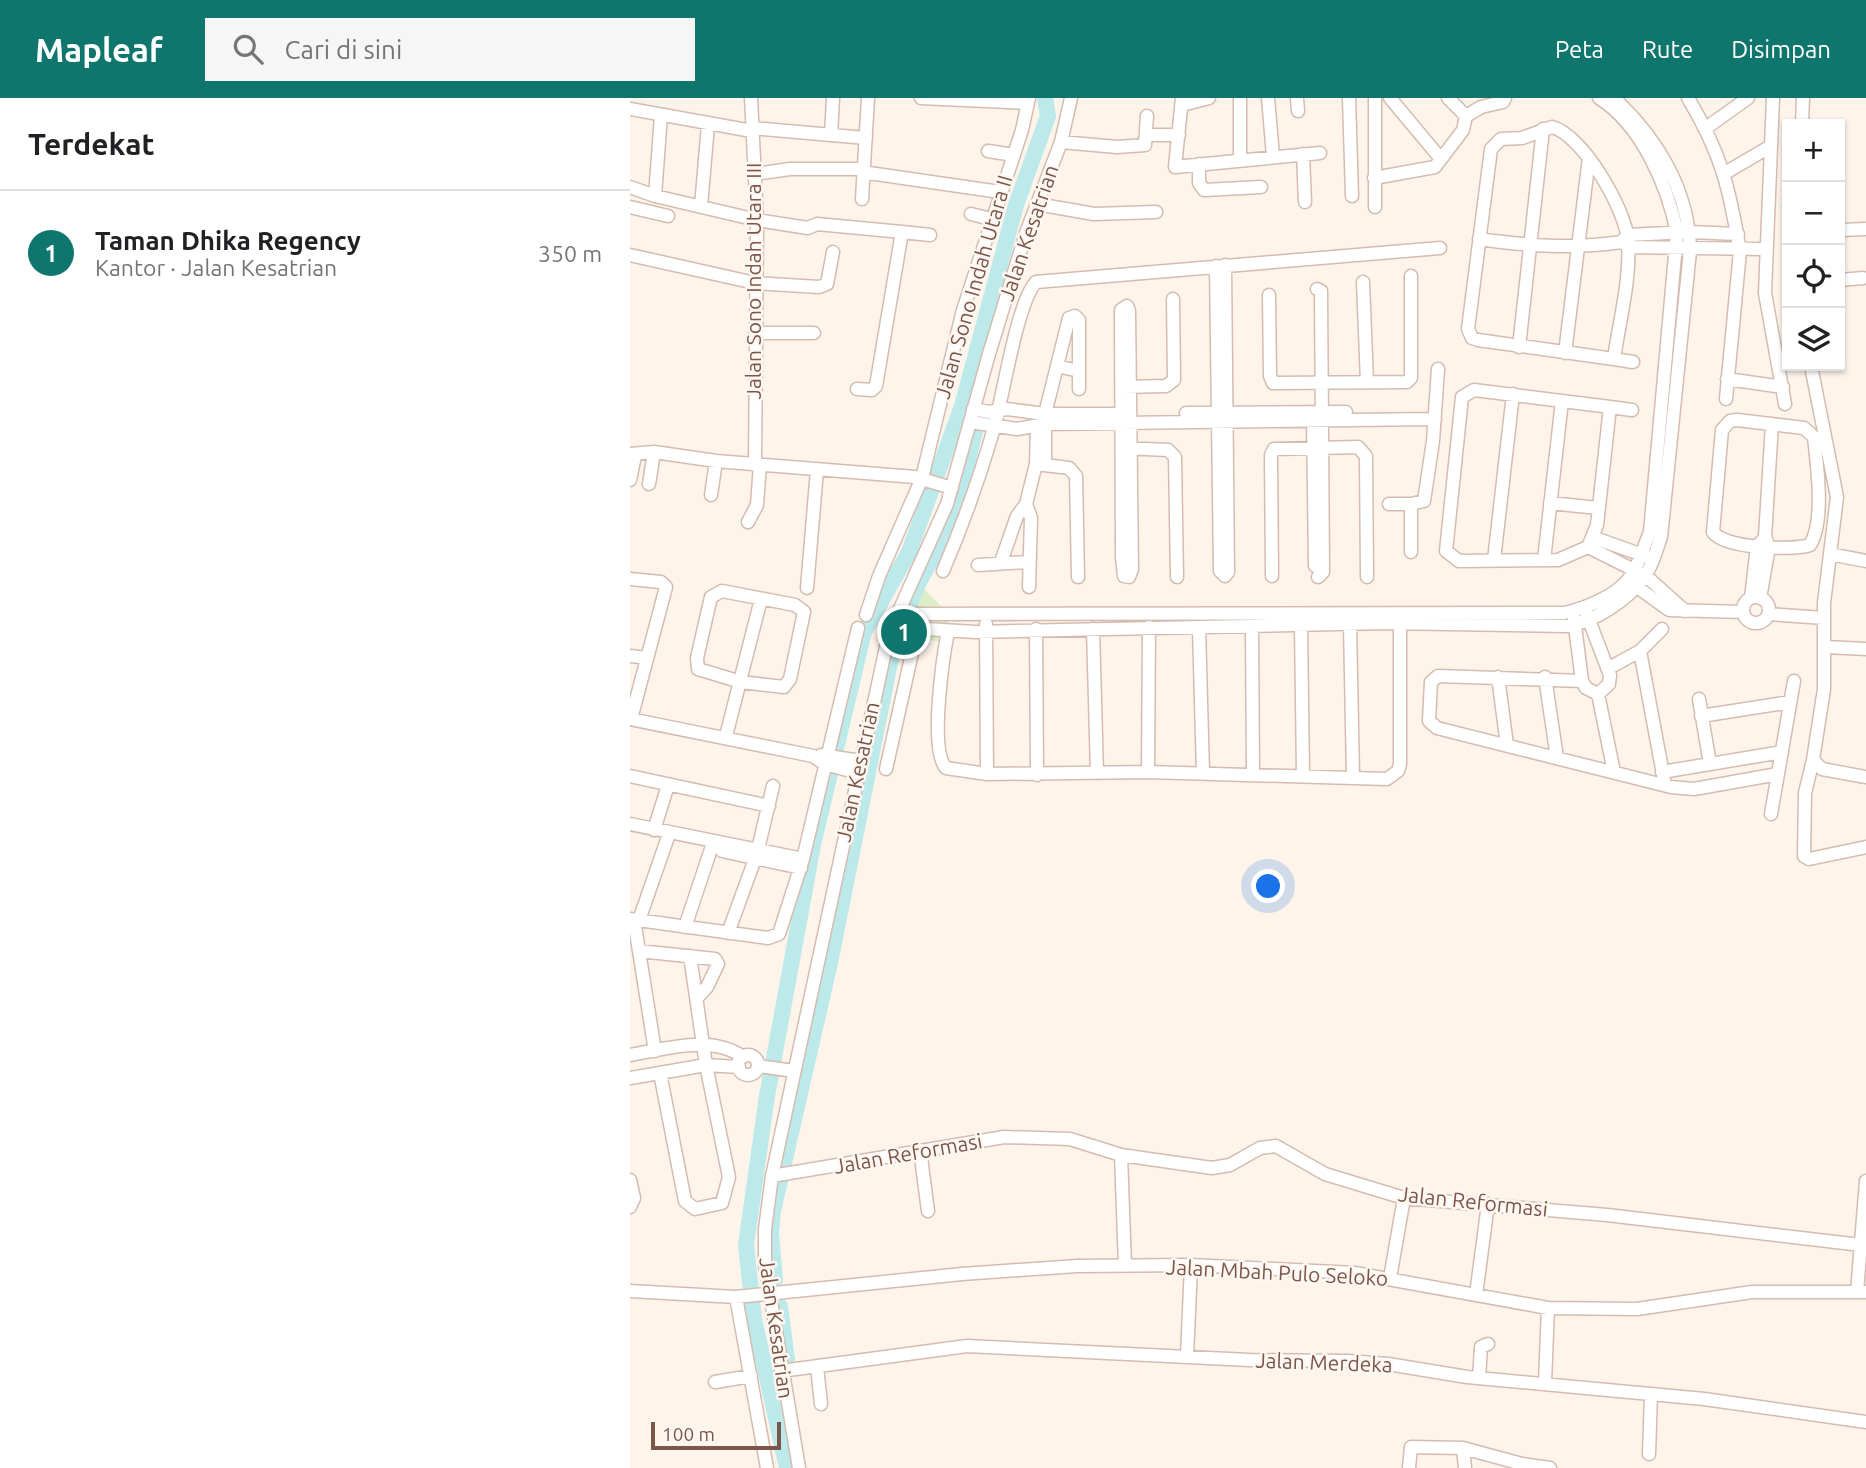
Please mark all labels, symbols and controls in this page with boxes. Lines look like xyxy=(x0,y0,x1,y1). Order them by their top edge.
search box xyxy=(205,18,695,81)
icon: search xyxy=(229,30,267,68)
text: Mapleaf xyxy=(35,31,163,68)
text: Cari di sini xyxy=(285,35,402,64)
text: Peta xyxy=(1555,36,1604,63)
text: Rute xyxy=(1642,36,1693,63)
text: Disimpan xyxy=(1731,36,1831,63)
map controls xyxy=(1782,119,1845,371)
button: + xyxy=(1782,119,1845,182)
text: Terdekat xyxy=(28,127,154,161)
street label: Jalan Kesatrian xyxy=(994,161,1063,304)
street label: Jalan Sono Indah Utara III xyxy=(741,163,765,399)
street label: Jalan Sono Indah Utara II xyxy=(930,172,1016,401)
button: − xyxy=(1782,182,1845,245)
text: Taman Dhika Regency xyxy=(95,226,361,255)
text: 1 xyxy=(45,241,57,266)
text: 350 m xyxy=(538,241,602,266)
button: locate xyxy=(1782,245,1845,308)
text: Kantor · Jalan Kesatrian xyxy=(95,255,337,280)
button: layers xyxy=(1782,308,1845,371)
pin: 1 xyxy=(881,606,927,658)
street label: Jalan Kesatrian xyxy=(830,700,884,844)
your location xyxy=(1251,869,1285,903)
street label: Jalan Reformasi xyxy=(832,1128,984,1178)
street label: Jalan Reformasi xyxy=(1397,1181,1549,1221)
street label: Jalan Mbah Pulo Seloko xyxy=(1165,1254,1389,1290)
street label: Jalan Kesatrian xyxy=(755,1256,799,1400)
street label: Jalan Merdeka xyxy=(1255,1348,1393,1376)
scale bar xyxy=(651,1419,780,1451)
text: 100 m xyxy=(662,1423,715,1445)

